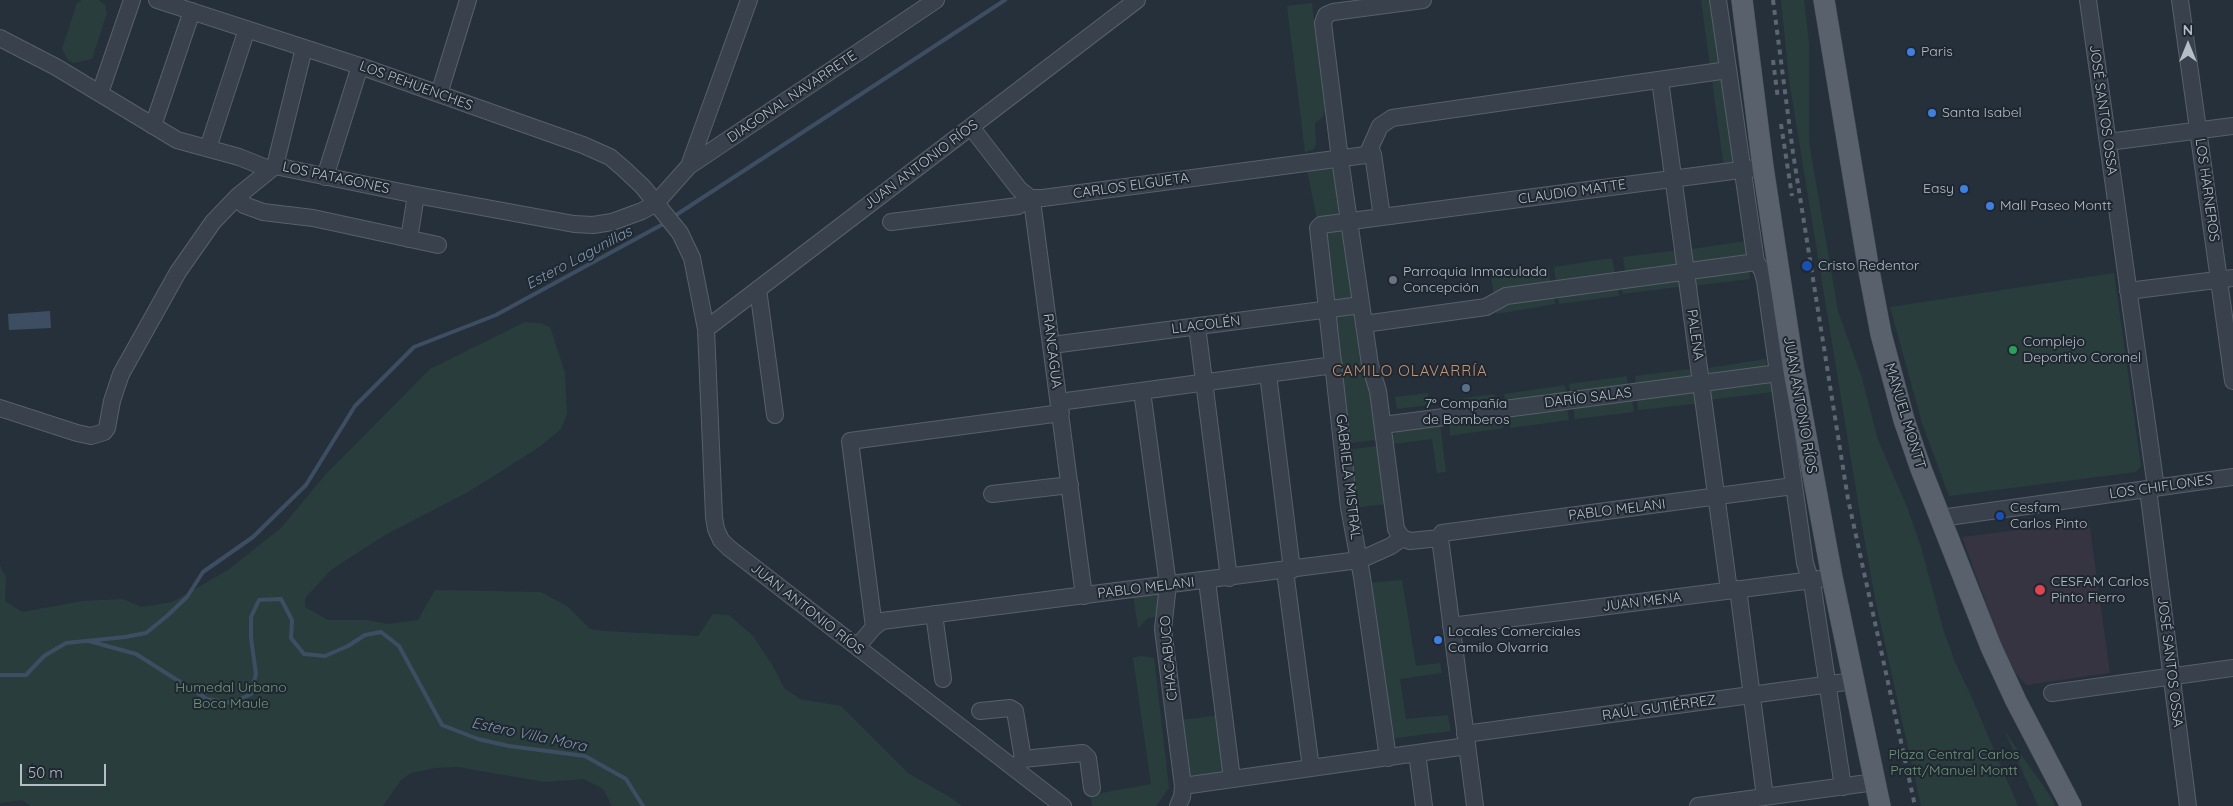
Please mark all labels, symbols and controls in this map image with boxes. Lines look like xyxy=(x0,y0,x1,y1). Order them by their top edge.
north arrow xyxy=(2163,20,2213,70)
text: N xyxy=(2183,21,2193,39)
place label: Paris xyxy=(1921,44,1953,60)
street label: JOSÉ SANTOS OSSA xyxy=(2086,44,2120,176)
marker: Paris xyxy=(1905,46,1917,58)
street label: DIAGONAL NAVARRETE xyxy=(724,47,860,147)
street label: LOS PEHUENCHES xyxy=(357,58,475,114)
place label: Santa Isabel xyxy=(1942,105,2022,121)
marker: Santa Isabel xyxy=(1926,107,1938,119)
street label: JUAN ANTONIO RÍOS xyxy=(861,117,981,213)
street label: LOS HARNEROS xyxy=(2191,137,2223,243)
street label: LOS PATAGONES xyxy=(281,158,391,198)
street label: CARLOS ELGUETA xyxy=(1072,170,1190,202)
street label: CLAUDIO MATTE xyxy=(1517,176,1627,208)
place label: Easy xyxy=(1923,181,1954,197)
marker: Easy xyxy=(1958,183,1970,195)
place label: Mall Paseo Montt xyxy=(2000,198,2111,214)
marker: Mall Paseo Montt xyxy=(1984,200,1996,212)
water label: Estero Lagunillas xyxy=(523,222,635,294)
place label: Cristo Redentor xyxy=(1818,258,1919,274)
marker: Cristo Redentor xyxy=(1800,259,1814,273)
place label: Parroquia Inmaculada Concepción xyxy=(1403,264,1547,296)
marker: Parroquia Inmaculada Concepción xyxy=(1387,274,1399,286)
street label: PALENA xyxy=(1683,308,1707,362)
street label: LLACOLÉN xyxy=(1171,312,1241,338)
street label: RANCAGUA xyxy=(1039,313,1065,389)
place label: Complejo Deportivo Coronel xyxy=(2023,334,2141,367)
street label: JUAN ANTONIO RÍOS xyxy=(1780,335,1820,475)
marker: Complejo Deportivo Coronel xyxy=(2007,344,2019,356)
street label: MANUEL MONTT xyxy=(1881,361,1929,471)
district label: CAMILO OLAVARRÍA xyxy=(1330,362,1490,380)
marker: 7° Compañía de Bomberos xyxy=(1460,382,1472,394)
street label: DARÍO SALAS xyxy=(1543,384,1633,412)
place label: 7° Compañía de Bomberos xyxy=(1422,396,1510,428)
street label: GABRIELA MISTRAL xyxy=(1332,413,1364,541)
street label: LOS CHIFLONES xyxy=(2108,471,2214,503)
street label: PABLO MELANI xyxy=(1568,496,1666,524)
place label: Cesfam Carlos Pinto xyxy=(2010,500,2088,532)
marker: Cesfam Carlos Pinto xyxy=(1994,510,2006,522)
street label: JUAN ANTONIO RÍOS xyxy=(747,560,867,658)
street label: PABLO MELANI xyxy=(1097,574,1195,602)
place label: CESFAM Carlos Pinto Fierro xyxy=(2051,574,2149,606)
marker: CESFAM Carlos Pinto Fierro xyxy=(2033,583,2047,597)
street label: JUAN MENA xyxy=(1601,589,1683,615)
street label: JOSÉ SANTOS OSSA xyxy=(2154,596,2186,728)
street label: CHACABUCO xyxy=(1157,615,1181,701)
place label: Locales Comerciales Camilo Olvarria xyxy=(1448,624,1581,656)
marker: Locales Comerciales Camilo Olvarria xyxy=(1432,634,1444,646)
park label: Humedal Urbano Boca Maule xyxy=(175,680,287,712)
street label: RAÚL GUTIÉRREZ xyxy=(1601,692,1717,724)
water label: Estero Villa Mora xyxy=(470,714,588,756)
park label: Plaza Central Carlos Pratt/Manuel Montt xyxy=(1889,747,2019,780)
scale bar xyxy=(22,754,109,786)
text: 50 m xyxy=(28,763,63,782)

